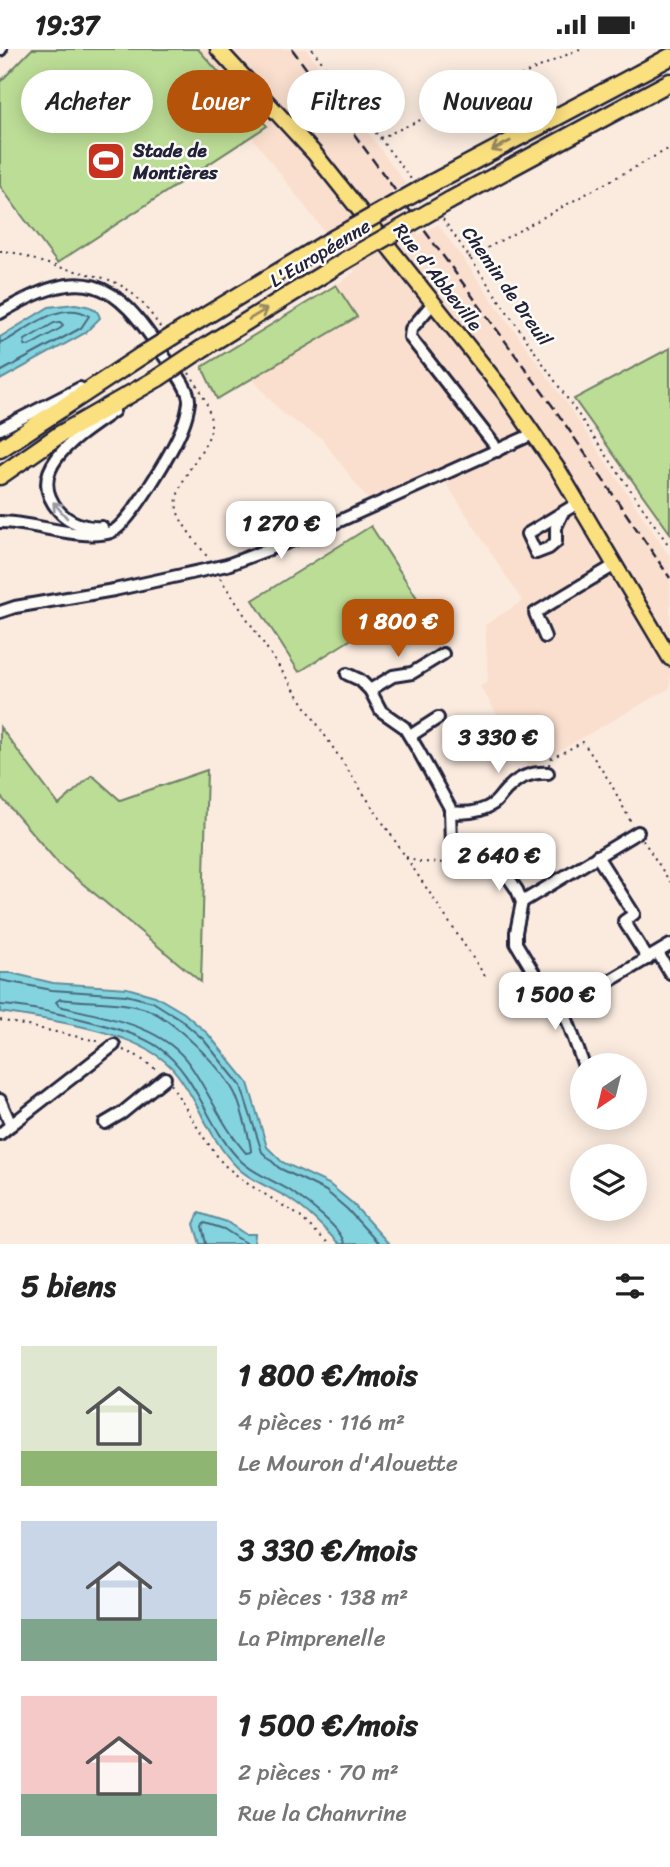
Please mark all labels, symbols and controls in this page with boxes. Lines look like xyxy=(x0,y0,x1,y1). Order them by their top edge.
text: 19:37 xyxy=(35,2,99,48)
chip: Acheter xyxy=(21,70,153,133)
chip: Louer xyxy=(167,70,273,133)
chip: Filtres xyxy=(287,70,405,133)
chip: Nouveau xyxy=(419,70,557,133)
place label: Stade de Montières xyxy=(132,134,219,189)
sports icon: Stade de Montières xyxy=(85,140,127,182)
one-way arrow xyxy=(491,140,512,153)
street label: L'Européenne xyxy=(263,210,377,296)
street label: Rue d'Abbeville xyxy=(385,216,491,338)
street label: Chemin de Dreuil xyxy=(453,219,561,354)
one-way arrow xyxy=(248,307,268,321)
one-way arrow xyxy=(52,501,68,519)
pin: 1 270 € xyxy=(216,501,346,561)
text: 1 270 € xyxy=(242,503,320,544)
pin: 1 800 € xyxy=(333,599,463,659)
text: 1 800 € xyxy=(358,601,438,642)
pin: 3 330 € xyxy=(433,715,563,775)
text: 3 330 € xyxy=(458,717,538,758)
pin: 2 640 € xyxy=(434,833,564,893)
text: 2 640 € xyxy=(458,835,540,876)
pin: 1 500 € xyxy=(490,972,620,1032)
text: 1 500 € xyxy=(515,974,595,1015)
north arrow xyxy=(570,1053,648,1131)
map controls xyxy=(570,1053,647,1221)
button: layers xyxy=(570,1144,647,1221)
text: 5 biens xyxy=(21,1259,116,1313)
icon: filters xyxy=(611,1267,649,1305)
text: 1 800 €/mois xyxy=(238,1348,418,1402)
icon: home xyxy=(77,1374,161,1458)
text: 4 pièces · 116 m² xyxy=(238,1402,405,1443)
text: Le Mouron d'Alouette xyxy=(238,1443,458,1484)
text: 3 330 €/mois xyxy=(238,1523,417,1577)
icon: home xyxy=(77,1549,161,1633)
text: 5 pièces · 138 m² xyxy=(238,1577,408,1618)
text: La Pimprenelle xyxy=(238,1618,385,1659)
text: 1 500 €/mois xyxy=(238,1698,418,1752)
icon: home xyxy=(77,1724,161,1808)
text: 2 pièces · 70 m² xyxy=(238,1752,399,1793)
text: Rue la Chanvrine xyxy=(238,1793,407,1834)

